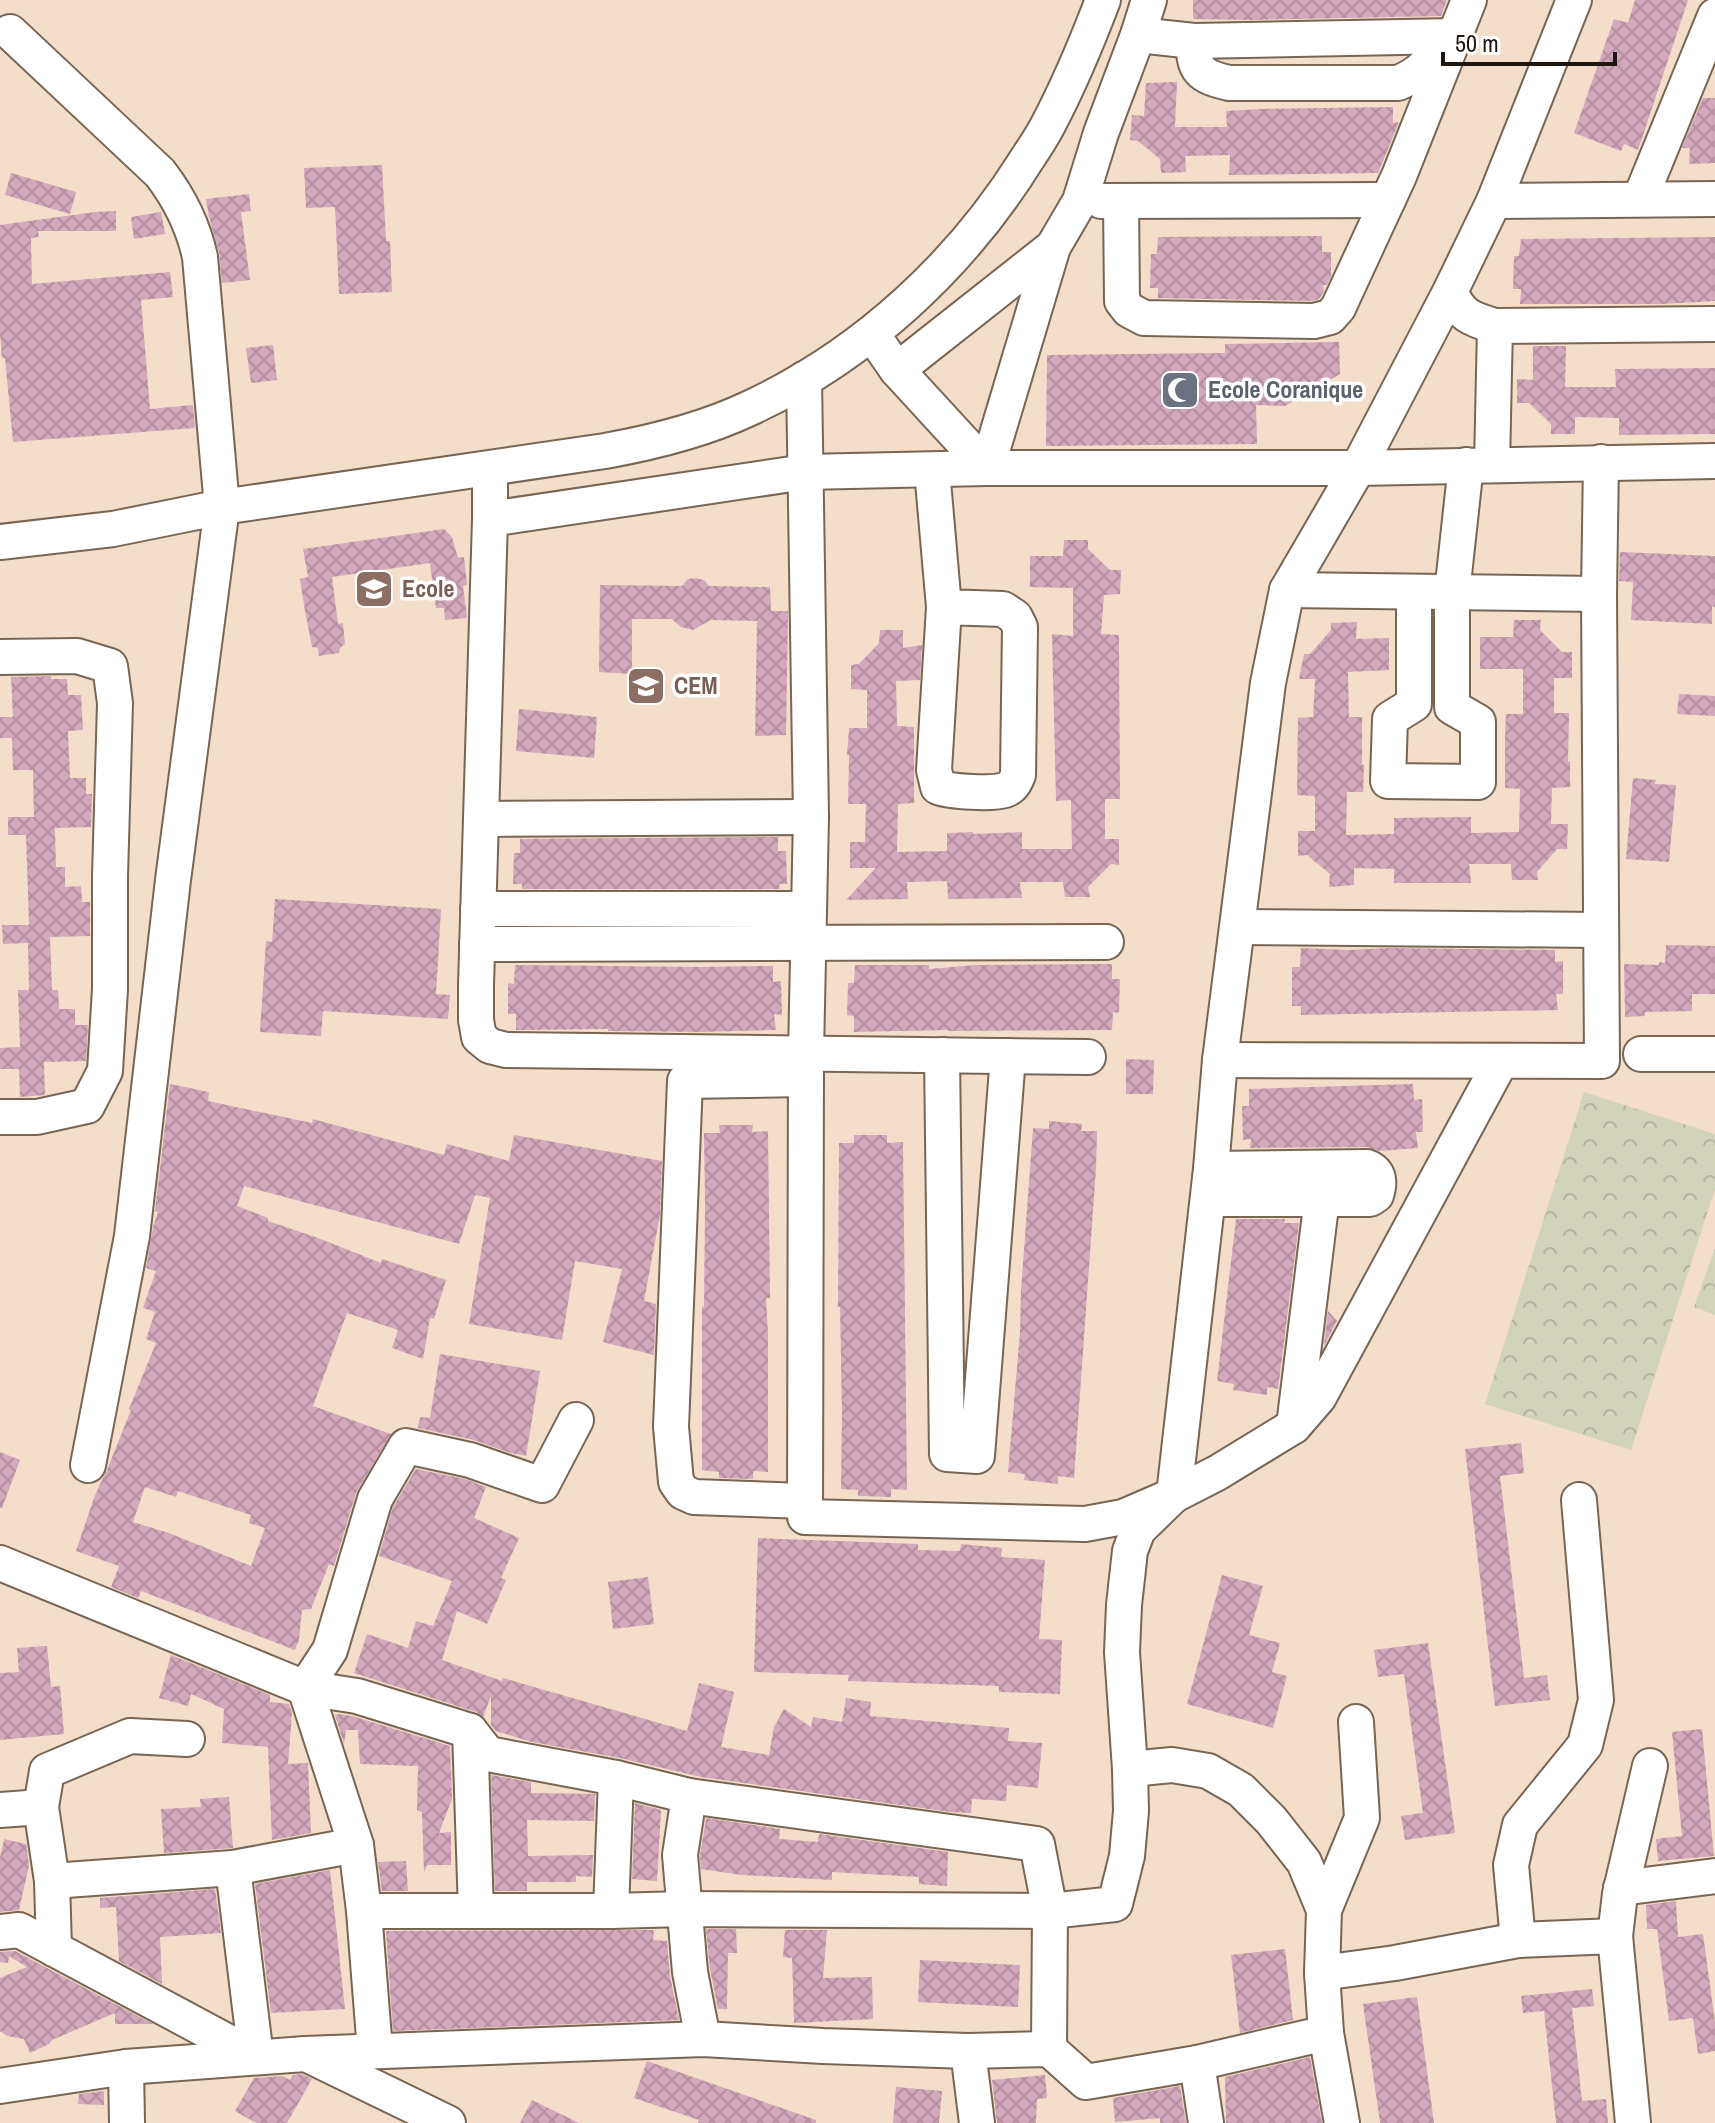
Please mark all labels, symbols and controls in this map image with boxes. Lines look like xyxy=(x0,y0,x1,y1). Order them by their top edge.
scale bar xyxy=(1443,16,1615,66)
text: 50 m xyxy=(1455,27,1499,59)
mosque icon: Ecole Coranique xyxy=(1159,369,1201,411)
place label: Ecole Coranique xyxy=(1208,373,1363,405)
school or university icon: Ecole xyxy=(353,568,395,610)
place label: Ecole xyxy=(402,572,455,604)
school or university icon: CEM xyxy=(625,665,667,707)
place label: CEM xyxy=(674,669,718,701)

